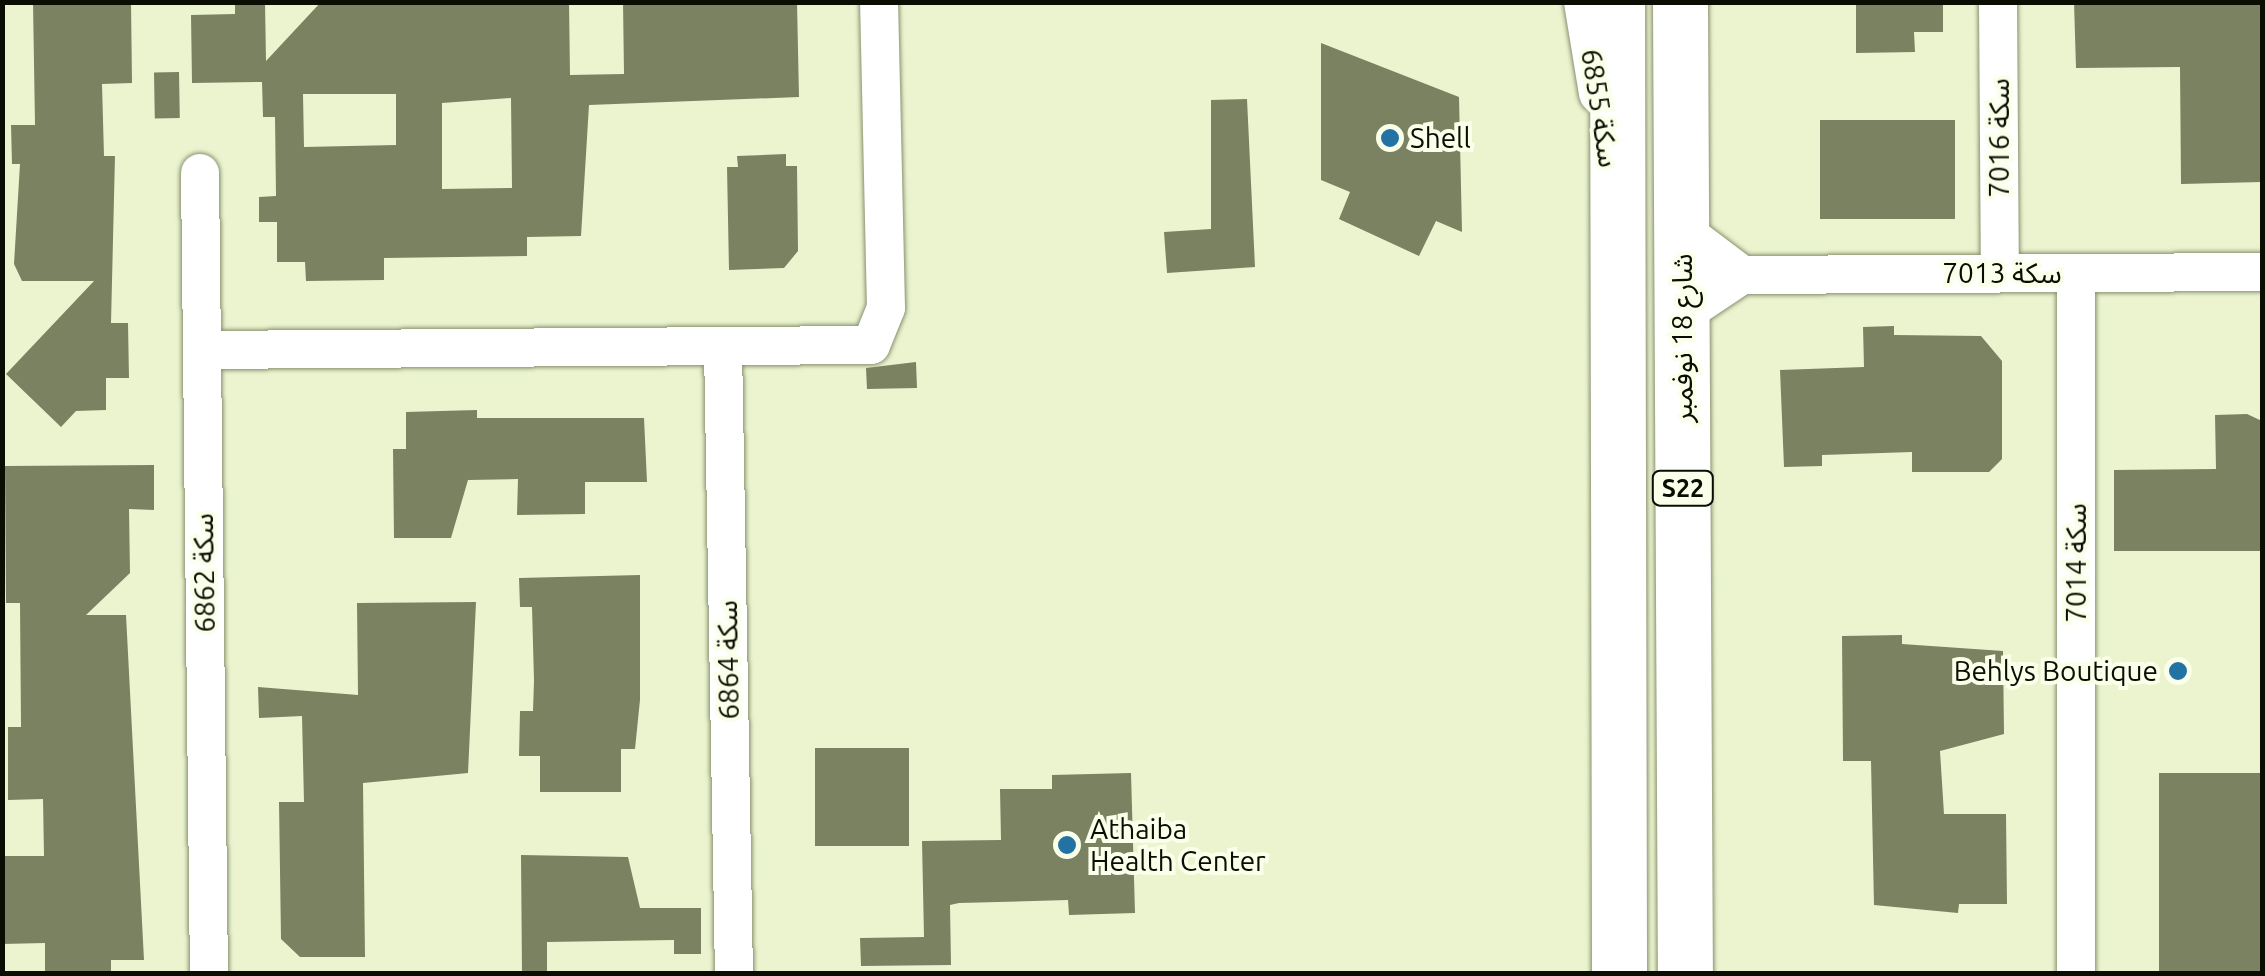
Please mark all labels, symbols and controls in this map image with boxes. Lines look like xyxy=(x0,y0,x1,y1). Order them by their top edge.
street label: سكة 6855 xyxy=(1574,46,1626,170)
street label: سكة 7016 xyxy=(1982,78,2016,198)
place label: Shell xyxy=(1410,121,1471,155)
marker: Shell xyxy=(1379,127,1401,149)
street label: شارع 18 نوفمبر xyxy=(1665,253,1699,423)
street label: سكة 7013 xyxy=(1942,256,2062,290)
road number: S22 xyxy=(1650,468,1716,508)
street label: سكة 7014 xyxy=(2059,503,2093,623)
street label: سكة 6862 xyxy=(186,513,222,633)
street label: سكة 6864 xyxy=(710,600,746,720)
place label: Behlys Boutique xyxy=(1954,654,2158,688)
marker: Behlys Boutique xyxy=(2167,660,2189,682)
place label: Athaiba Health Center xyxy=(1090,812,1266,878)
marker: Athaiba Health Center xyxy=(1054,832,1080,858)

